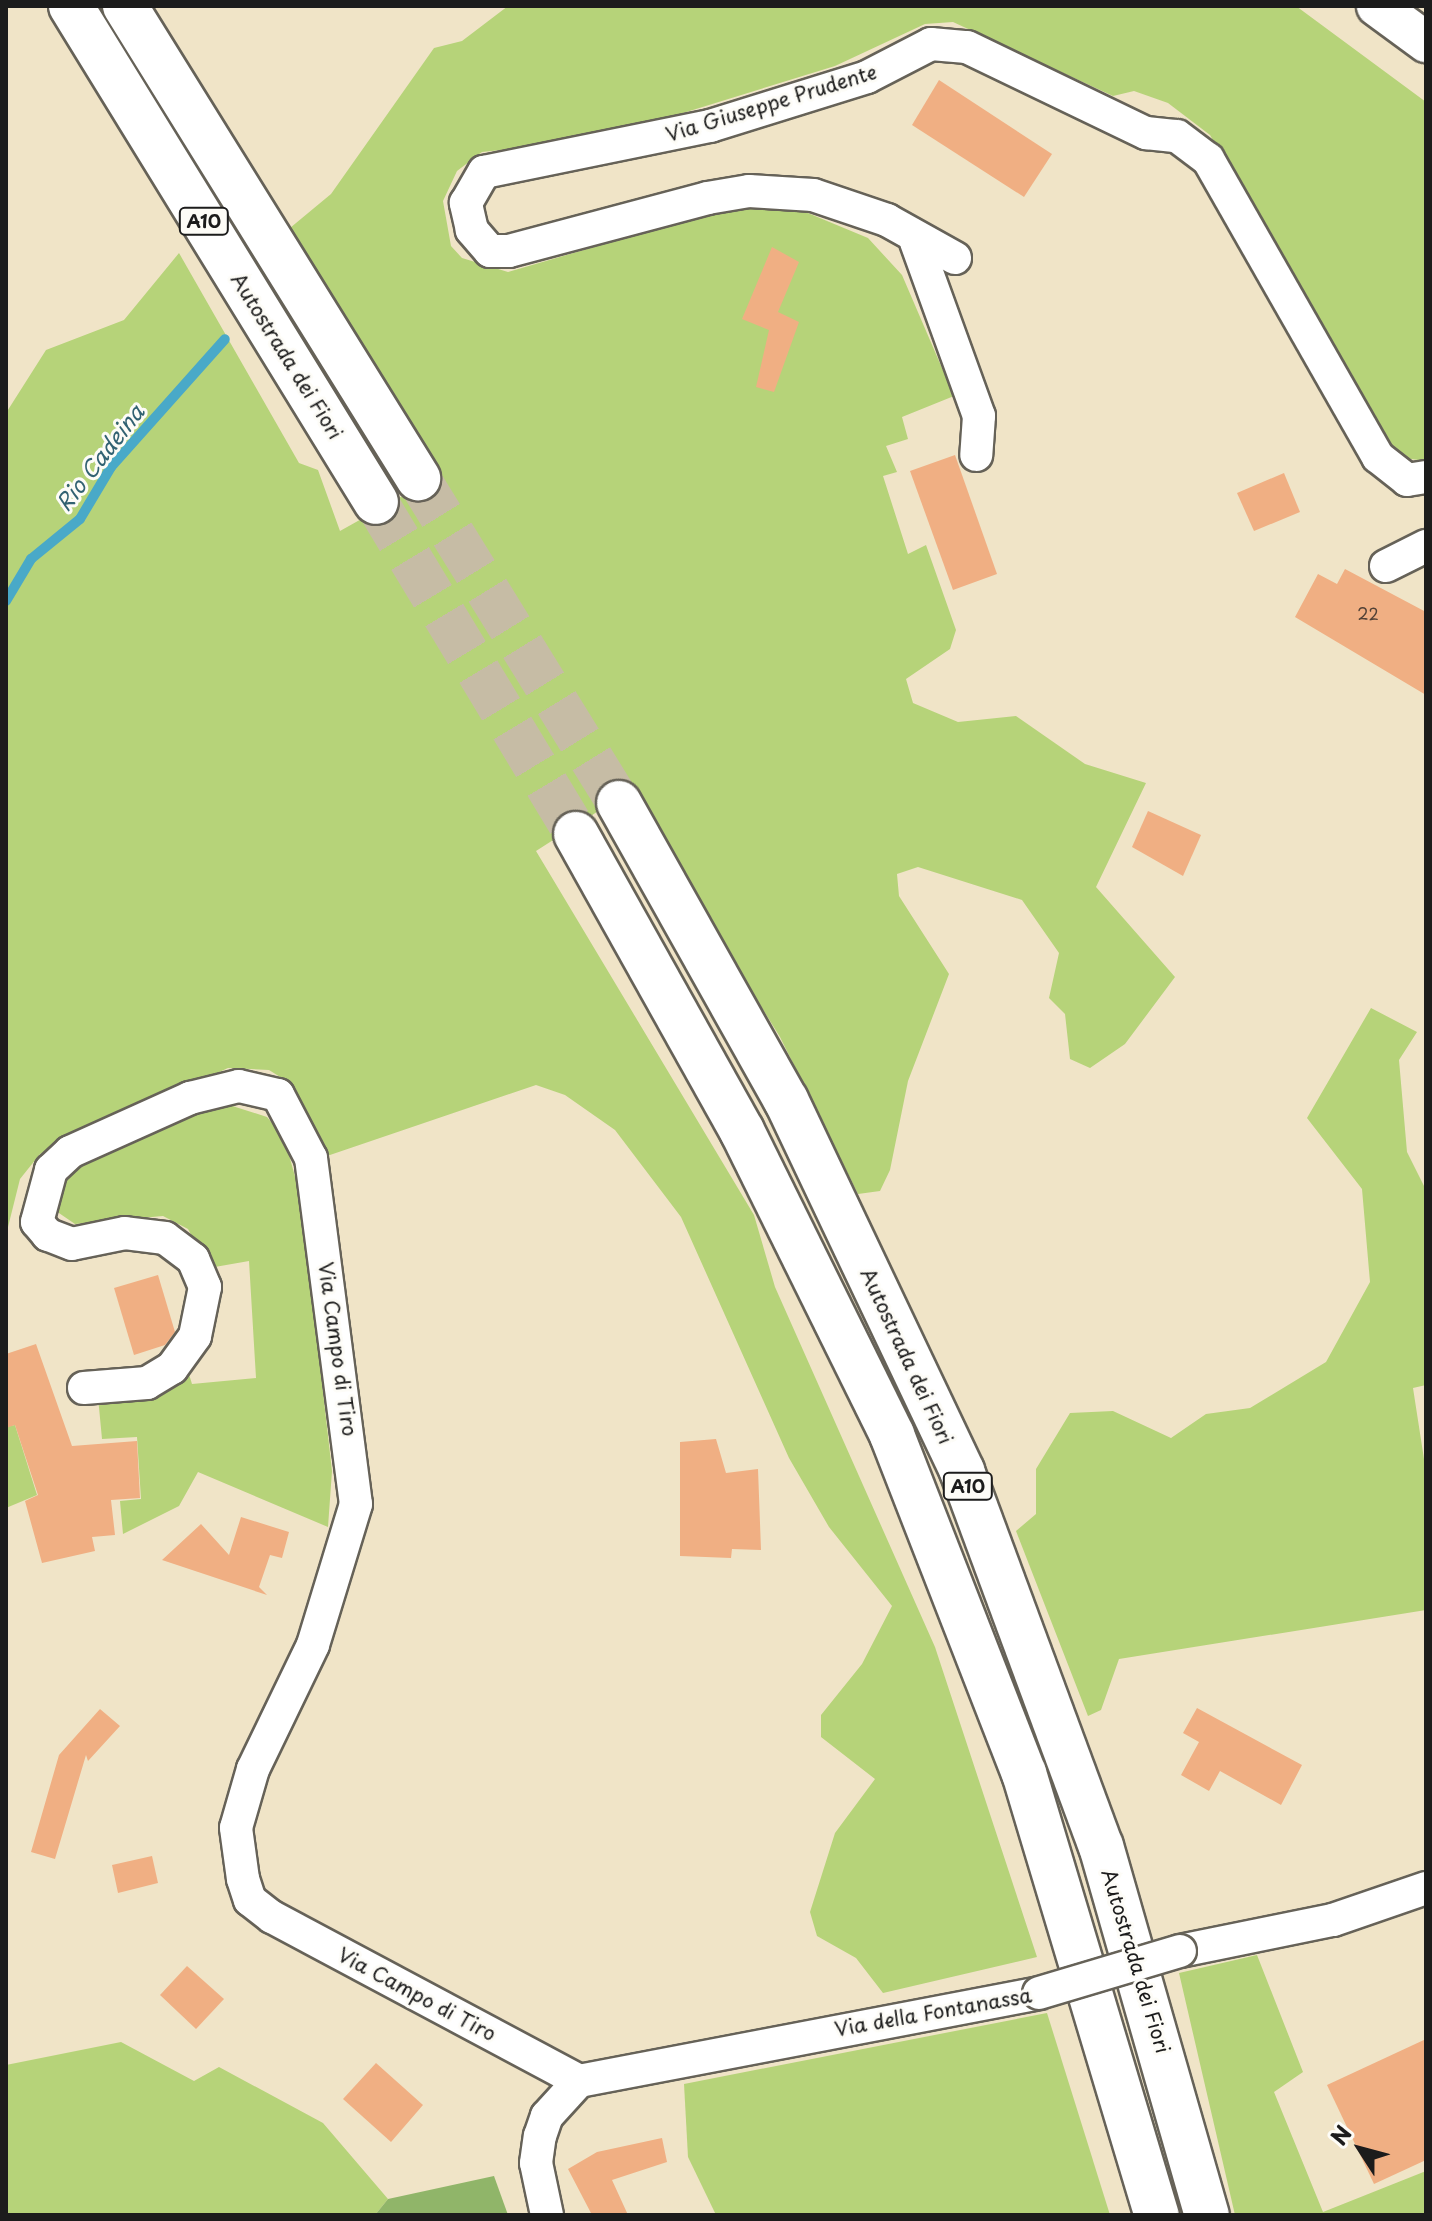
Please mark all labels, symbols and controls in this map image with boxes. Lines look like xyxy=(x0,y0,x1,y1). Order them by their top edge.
street label: Via Giuseppe Prudente xyxy=(663,60,879,146)
road number: A10 xyxy=(178,207,230,235)
street label: Autostrada dei Fiori xyxy=(226,268,348,444)
water label: Rio Cadeina xyxy=(49,398,149,516)
house number: 22 xyxy=(1357,603,1379,623)
street label: Via Campo di Tiro xyxy=(314,1261,362,1437)
street label: Autostrada dei Fiori xyxy=(855,1263,959,1449)
road number: A10 xyxy=(942,1472,994,1500)
street label: Autostrada dei Fiori xyxy=(1096,1865,1176,2057)
street label: Via Campo di Tiro xyxy=(334,1942,500,2046)
street label: Via della Fontanassa xyxy=(832,1983,1034,2041)
north arrow xyxy=(1320,2109,1400,2189)
text: N xyxy=(1322,2118,1359,2151)

